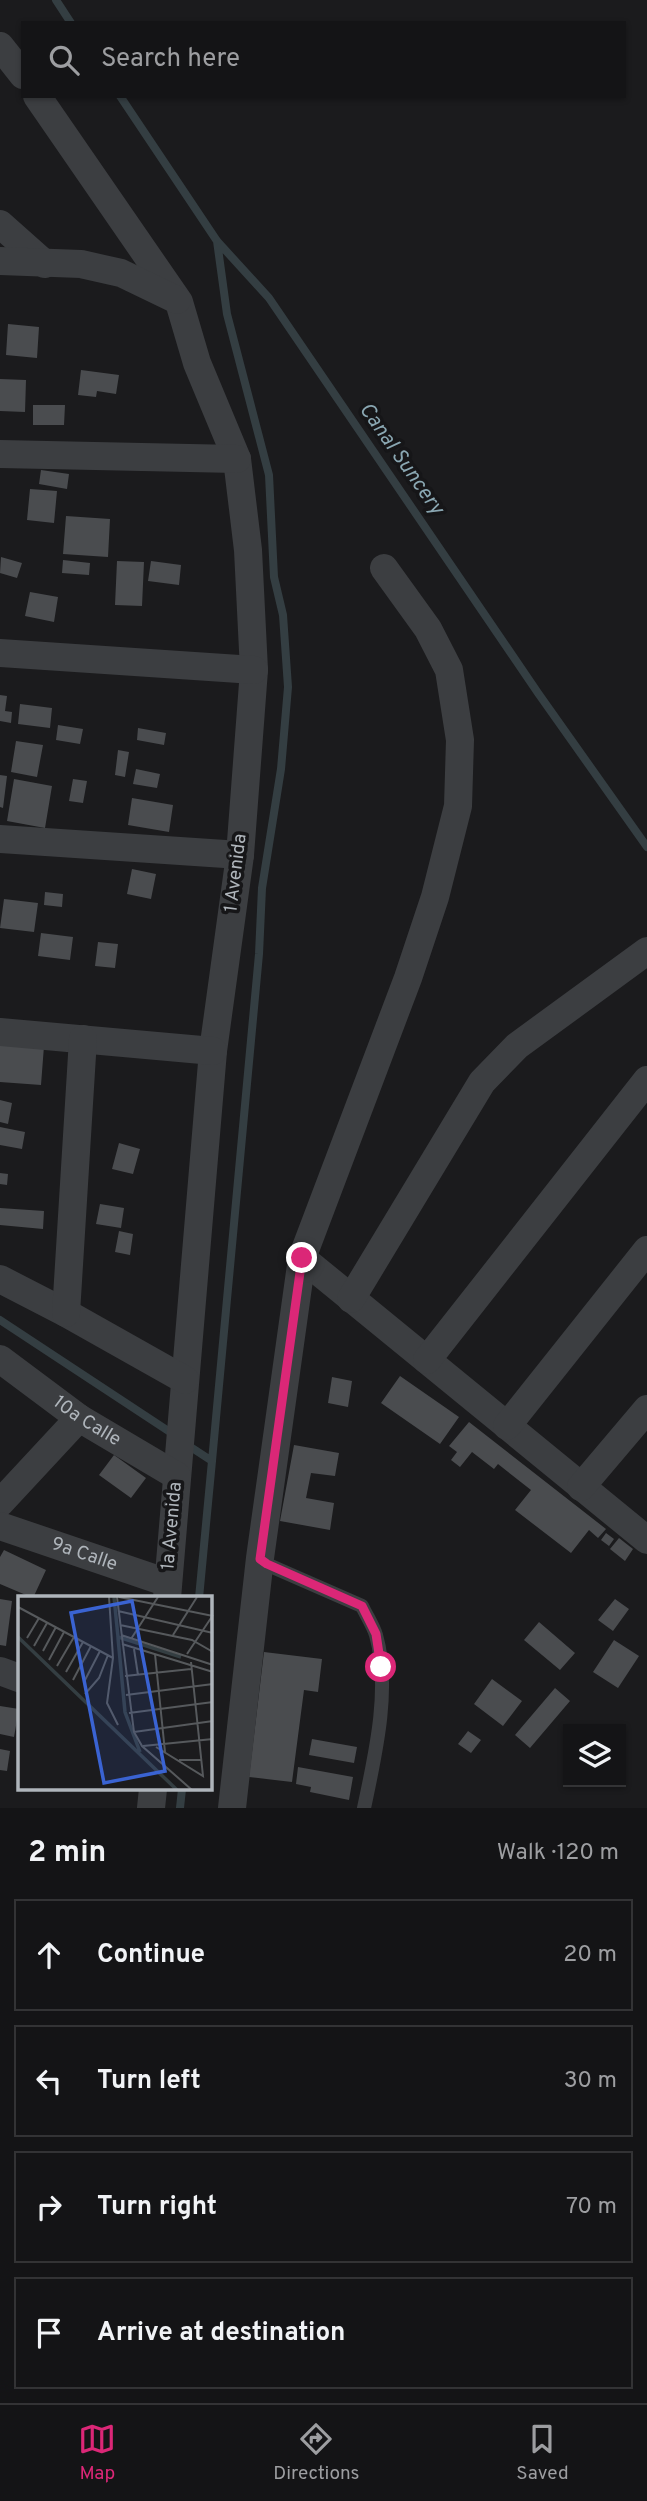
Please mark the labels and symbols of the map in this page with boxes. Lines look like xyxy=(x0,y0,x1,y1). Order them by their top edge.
water label: Canal Suncery xyxy=(352,397,450,522)
street label: 1 Avenida xyxy=(219,832,253,914)
route end xyxy=(286,1242,317,1273)
street label: 10a Calle xyxy=(48,1391,125,1452)
street label: 1a Avenida xyxy=(156,1481,188,1571)
street label: 9a Calle xyxy=(48,1532,120,1577)
inset map xyxy=(18,1596,212,1790)
route start xyxy=(365,1651,396,1682)

